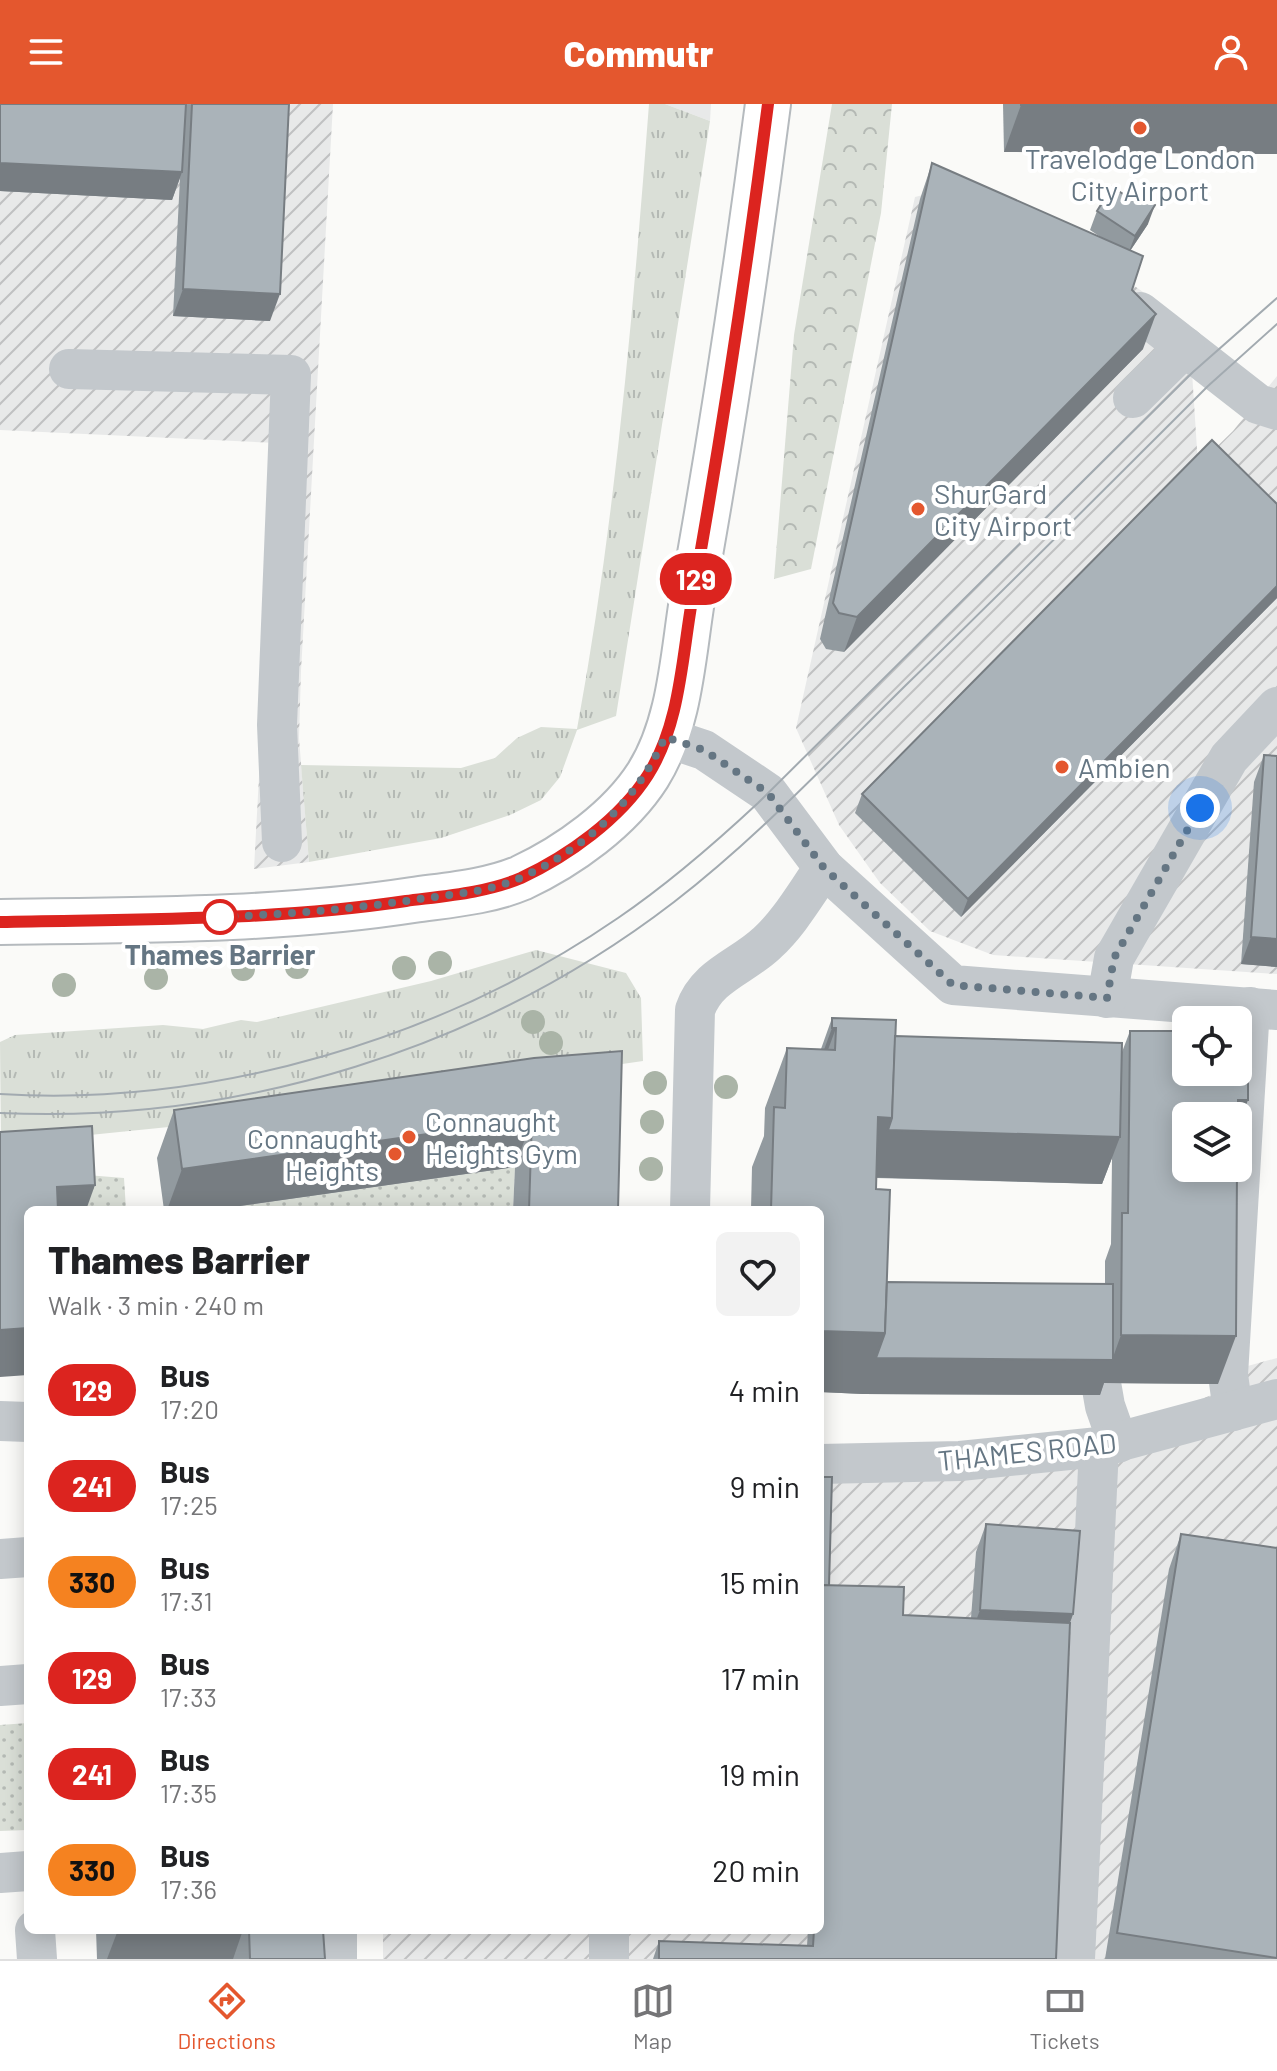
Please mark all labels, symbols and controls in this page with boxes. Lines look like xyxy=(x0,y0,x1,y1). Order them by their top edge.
icon: menu xyxy=(24,30,68,74)
icon: person xyxy=(1209,30,1253,74)
text: Commutr xyxy=(563,31,714,74)
marker: Travelodge London City Airport xyxy=(1131,119,1149,137)
place label: Travelodge London City Airport xyxy=(1025,141,1255,207)
place label: ShurGard City Airport xyxy=(934,476,1072,542)
marker: ShurGard City Airport xyxy=(909,500,927,518)
line badge: 129 xyxy=(650,553,742,605)
text: 129 xyxy=(676,562,716,596)
place label: Ambien xyxy=(1078,750,1171,784)
marker: Ambien xyxy=(1053,758,1071,776)
your location xyxy=(1180,788,1220,828)
marker: Thames Barrier xyxy=(203,900,237,934)
place label: Thames Barrier xyxy=(124,937,316,971)
map controls xyxy=(1172,1006,1252,1182)
button: locate xyxy=(1172,1006,1252,1086)
button: layers xyxy=(1172,1102,1252,1182)
place label: Connaught Heights Gym xyxy=(425,1104,578,1170)
place label: Connaught Heights xyxy=(247,1121,379,1187)
marker: Connaught Heights Gym xyxy=(400,1128,418,1146)
marker: Connaught Heights xyxy=(386,1145,404,1163)
button: heart xyxy=(716,1232,800,1316)
text: Thames Barrier xyxy=(48,1236,310,1282)
text: Walk · 3 min · 240 m xyxy=(48,1289,264,1320)
text: Bus xyxy=(160,1357,210,1393)
text: 4 min xyxy=(729,1372,800,1408)
text: 129 xyxy=(72,1373,112,1407)
text: 17:20 xyxy=(160,1393,219,1424)
street label: THAMES ROAD xyxy=(936,1425,1118,1477)
text: Bus xyxy=(160,1453,210,1489)
text: 9 min xyxy=(730,1468,800,1504)
text: 241 xyxy=(72,1469,112,1503)
text: 17:25 xyxy=(160,1489,218,1520)
text: Bus xyxy=(160,1549,210,1585)
text: 15 min xyxy=(719,1564,800,1600)
text: 330 xyxy=(69,1565,115,1599)
text: 17:31 xyxy=(160,1585,213,1616)
text: Bus xyxy=(160,1645,210,1681)
text: 17 min xyxy=(721,1660,800,1696)
text: 129 xyxy=(72,1661,112,1695)
text: 17:33 xyxy=(160,1681,217,1712)
text: Bus xyxy=(160,1741,210,1777)
text: 19 min xyxy=(719,1756,800,1792)
text: 241 xyxy=(72,1757,112,1791)
text: 17:35 xyxy=(160,1777,217,1808)
text: Bus xyxy=(160,1837,210,1873)
text: 20 min xyxy=(712,1852,800,1888)
text: 330 xyxy=(69,1853,115,1887)
text: 17:36 xyxy=(160,1873,217,1904)
tab: Directions xyxy=(177,1979,276,2053)
tab: Map xyxy=(631,1979,675,2053)
tab: Tickets xyxy=(1030,1979,1100,2053)

